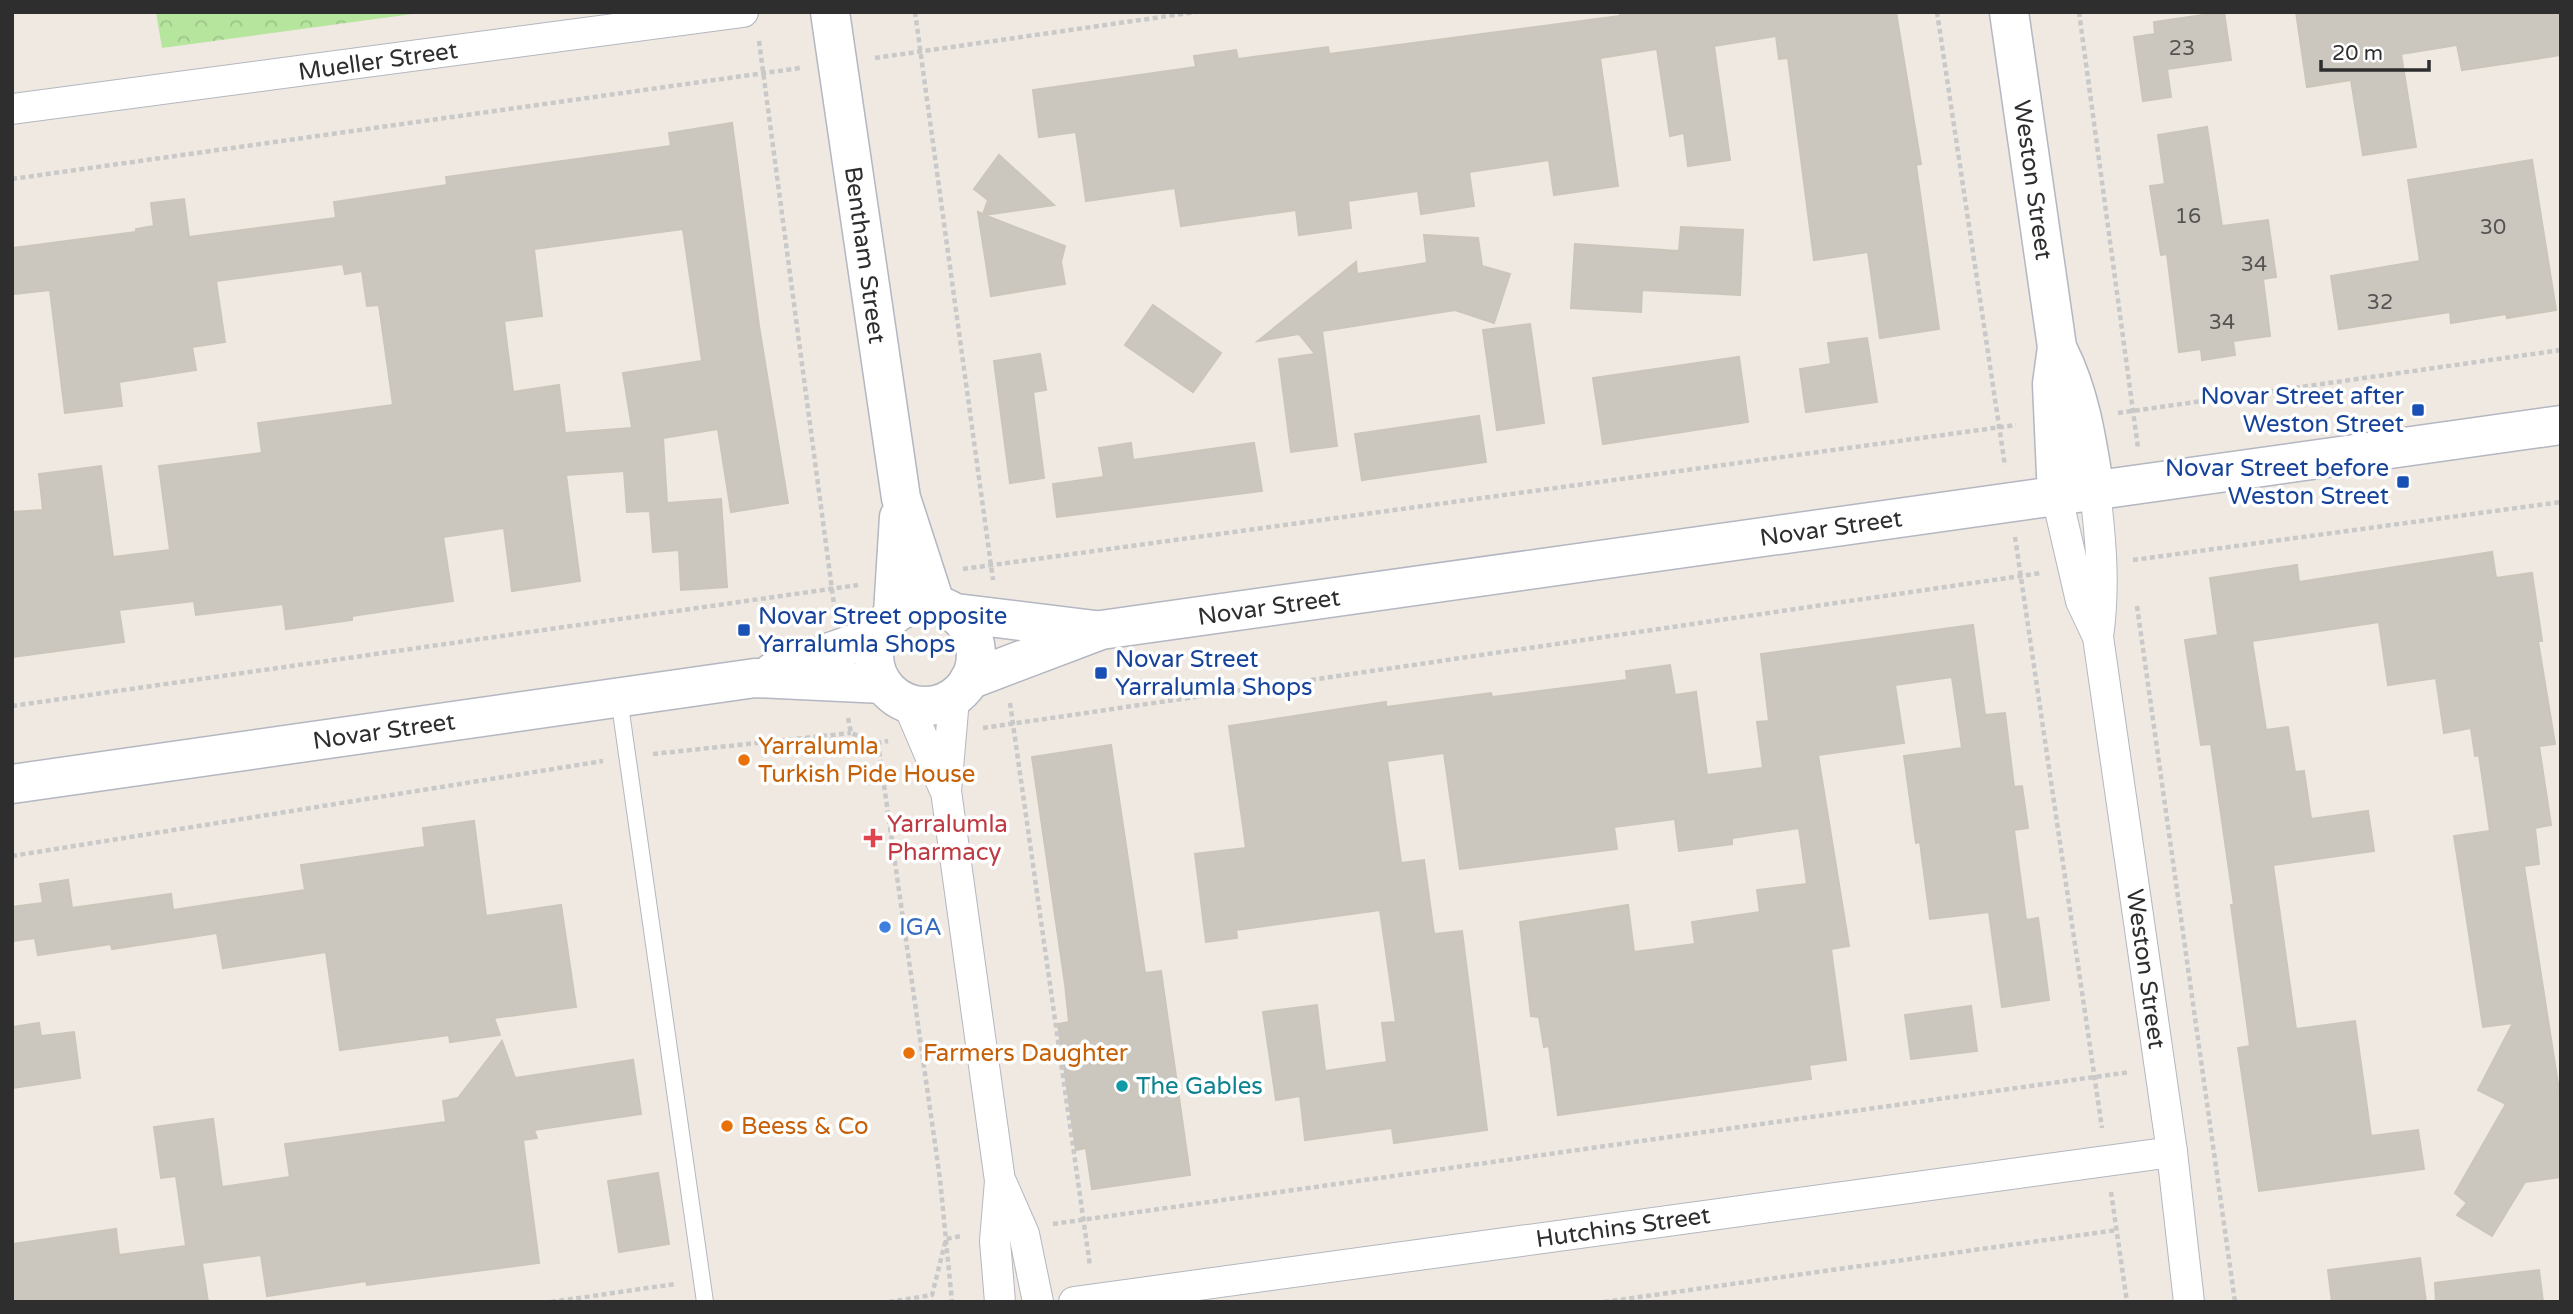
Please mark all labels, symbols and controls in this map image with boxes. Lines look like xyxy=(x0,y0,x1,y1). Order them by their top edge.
scale bar xyxy=(2321,28,2430,72)
street label: Mueller Street xyxy=(297,36,460,87)
house number: 23 xyxy=(2169,36,2195,61)
text: 20 m xyxy=(2332,41,2383,66)
street label: Weston Street xyxy=(2007,98,2058,262)
street label: Bentham Street xyxy=(838,165,891,345)
house number: 16 xyxy=(2175,204,2201,229)
house number: 30 xyxy=(2480,215,2506,240)
house number: 34 xyxy=(2241,252,2267,277)
house number: 32 xyxy=(2367,290,2393,315)
house number: 34 xyxy=(2209,310,2235,335)
place label: Novar Street after Weston Street xyxy=(2200,382,2405,439)
marker: Novar Street after Weston Street xyxy=(2410,402,2426,418)
place label: Novar Street before Weston Street xyxy=(2165,454,2389,511)
marker: Novar Street before Weston Street xyxy=(2395,474,2411,490)
street label: Novar Street xyxy=(1758,504,1904,553)
street label: Novar Street xyxy=(1196,583,1342,632)
place label: Novar Street opposite Yarralumla Shops xyxy=(758,602,1007,659)
marker: Novar Street opposite Yarralumla Shops xyxy=(736,622,752,638)
place label: Novar Street Yarralumla Shops xyxy=(1115,645,1313,702)
marker: Novar Street Yarralumla Shops xyxy=(1093,665,1109,681)
street label: Novar Street xyxy=(311,707,457,756)
place label: Yarralumla Turkish Pide House xyxy=(758,732,975,789)
marker: Yarralumla Turkish Pide House xyxy=(736,752,752,768)
place label: Yarralumla Pharmacy xyxy=(887,810,1008,867)
marker: Yarralumla Pharmacy xyxy=(865,830,881,846)
street label: Weston Street xyxy=(2120,887,2171,1051)
place label: IGA xyxy=(899,913,942,942)
marker: IGA xyxy=(877,919,893,935)
place label: Farmers Daughter xyxy=(923,1039,1129,1068)
marker: Farmers Daughter xyxy=(901,1045,917,1061)
place label: The Gables xyxy=(1136,1072,1263,1101)
marker: The Gables xyxy=(1114,1078,1130,1094)
place label: Beess & Co xyxy=(741,1112,869,1141)
marker: Beess & Co xyxy=(719,1118,735,1134)
street label: Hutchins Street xyxy=(1534,1201,1712,1254)

